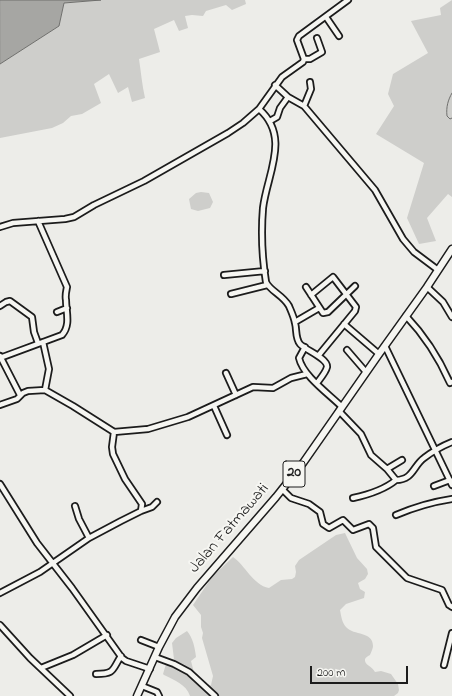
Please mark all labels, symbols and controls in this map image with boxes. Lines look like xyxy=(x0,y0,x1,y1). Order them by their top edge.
road number: 20 xyxy=(283,461,305,487)
street label: Jalan Fatmawati xyxy=(186,480,274,578)
scale bar xyxy=(312,658,410,684)
text: 200 m xyxy=(317,664,346,682)

